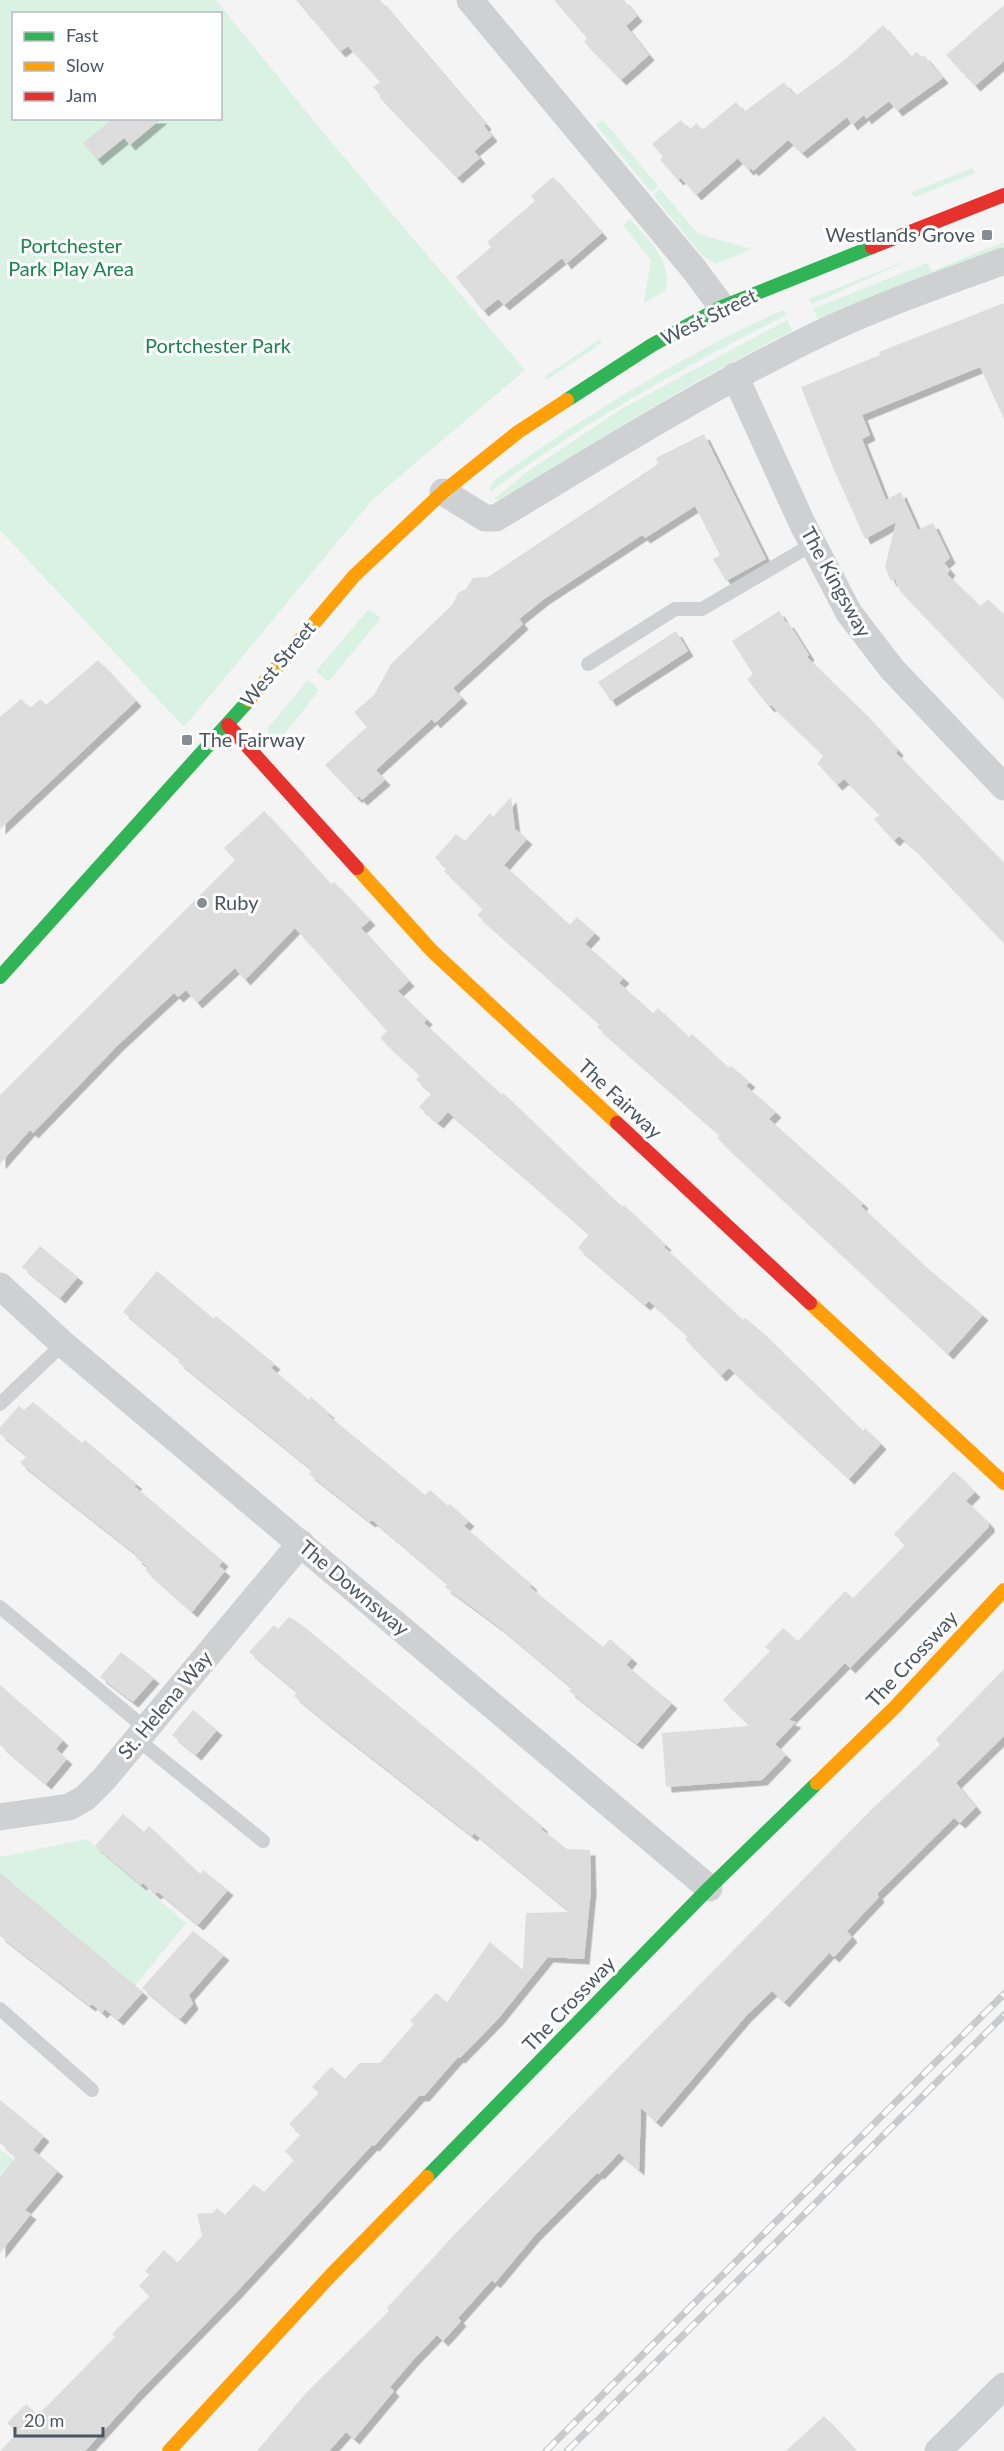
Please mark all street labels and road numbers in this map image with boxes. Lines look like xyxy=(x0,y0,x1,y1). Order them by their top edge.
street label: West Street xyxy=(657,283,760,350)
street label: The Kingsway xyxy=(797,522,877,641)
street label: West Street xyxy=(235,616,320,711)
street label: The Fairway xyxy=(574,1053,668,1144)
street label: The Downsway xyxy=(295,1534,415,1641)
street label: The Crossway xyxy=(861,1605,962,1711)
street label: St. Helena Way xyxy=(112,1645,217,1763)
street label: The Crossway xyxy=(517,1950,620,2056)

